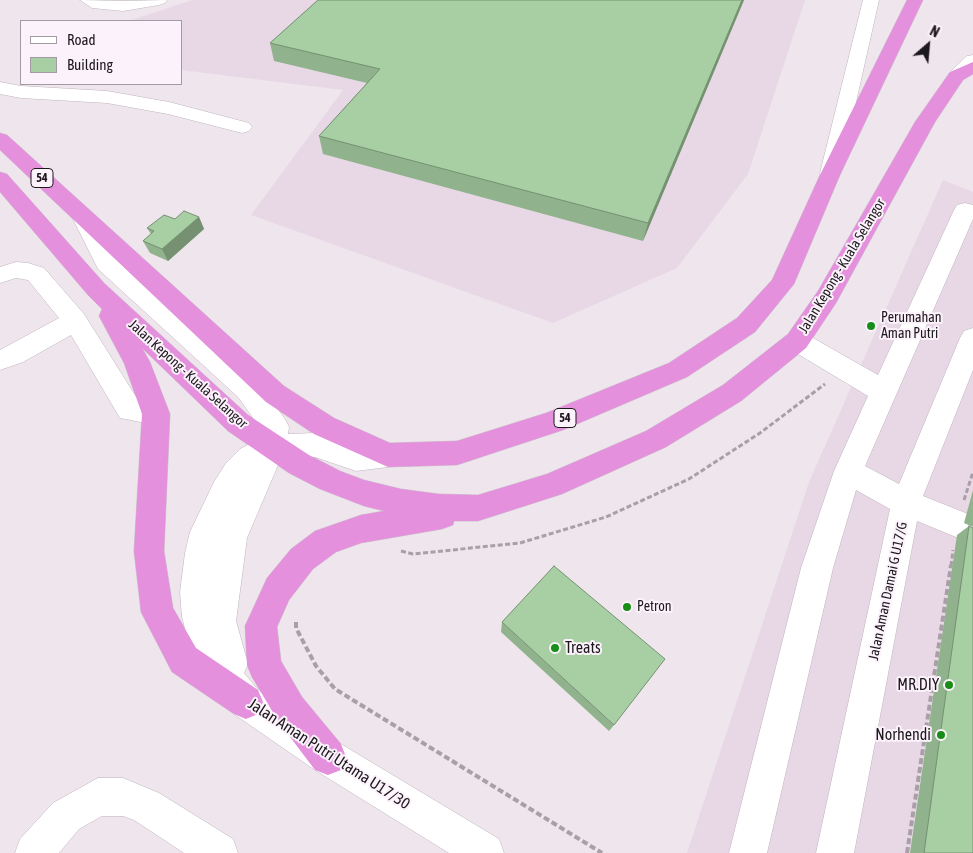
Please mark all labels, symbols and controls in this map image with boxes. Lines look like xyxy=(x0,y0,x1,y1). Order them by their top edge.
legend xyxy=(20,20,182,85)
north arrow xyxy=(903,20,953,70)
text: N xyxy=(927,23,942,41)
text: Road xyxy=(67,31,96,48)
text: Building xyxy=(67,56,113,73)
road number: 54 xyxy=(31,168,53,188)
street label: Jalan Kepong - Kuala Selangor xyxy=(795,196,889,336)
place label: Perumahan Aman Putri xyxy=(881,310,942,342)
street label: Jalan Kepong - Kuala Selangor xyxy=(125,316,251,432)
marker: Perumahan Aman Putri xyxy=(865,320,877,332)
road number: 54 xyxy=(554,408,576,428)
street label: Jalan Aman Damai G U17/G xyxy=(865,520,911,662)
place label: Petron xyxy=(637,599,672,615)
marker: Petron xyxy=(621,601,633,613)
place label: Treats xyxy=(565,638,601,658)
marker: Treats xyxy=(549,642,561,654)
place label: MR.DIY xyxy=(897,675,939,695)
marker: MR.DIY xyxy=(943,679,955,691)
street label: Jalan Aman Putri Utama U17/30 xyxy=(244,694,414,814)
place label: Norhendi xyxy=(875,725,931,745)
marker: Norhendi xyxy=(935,729,947,741)

